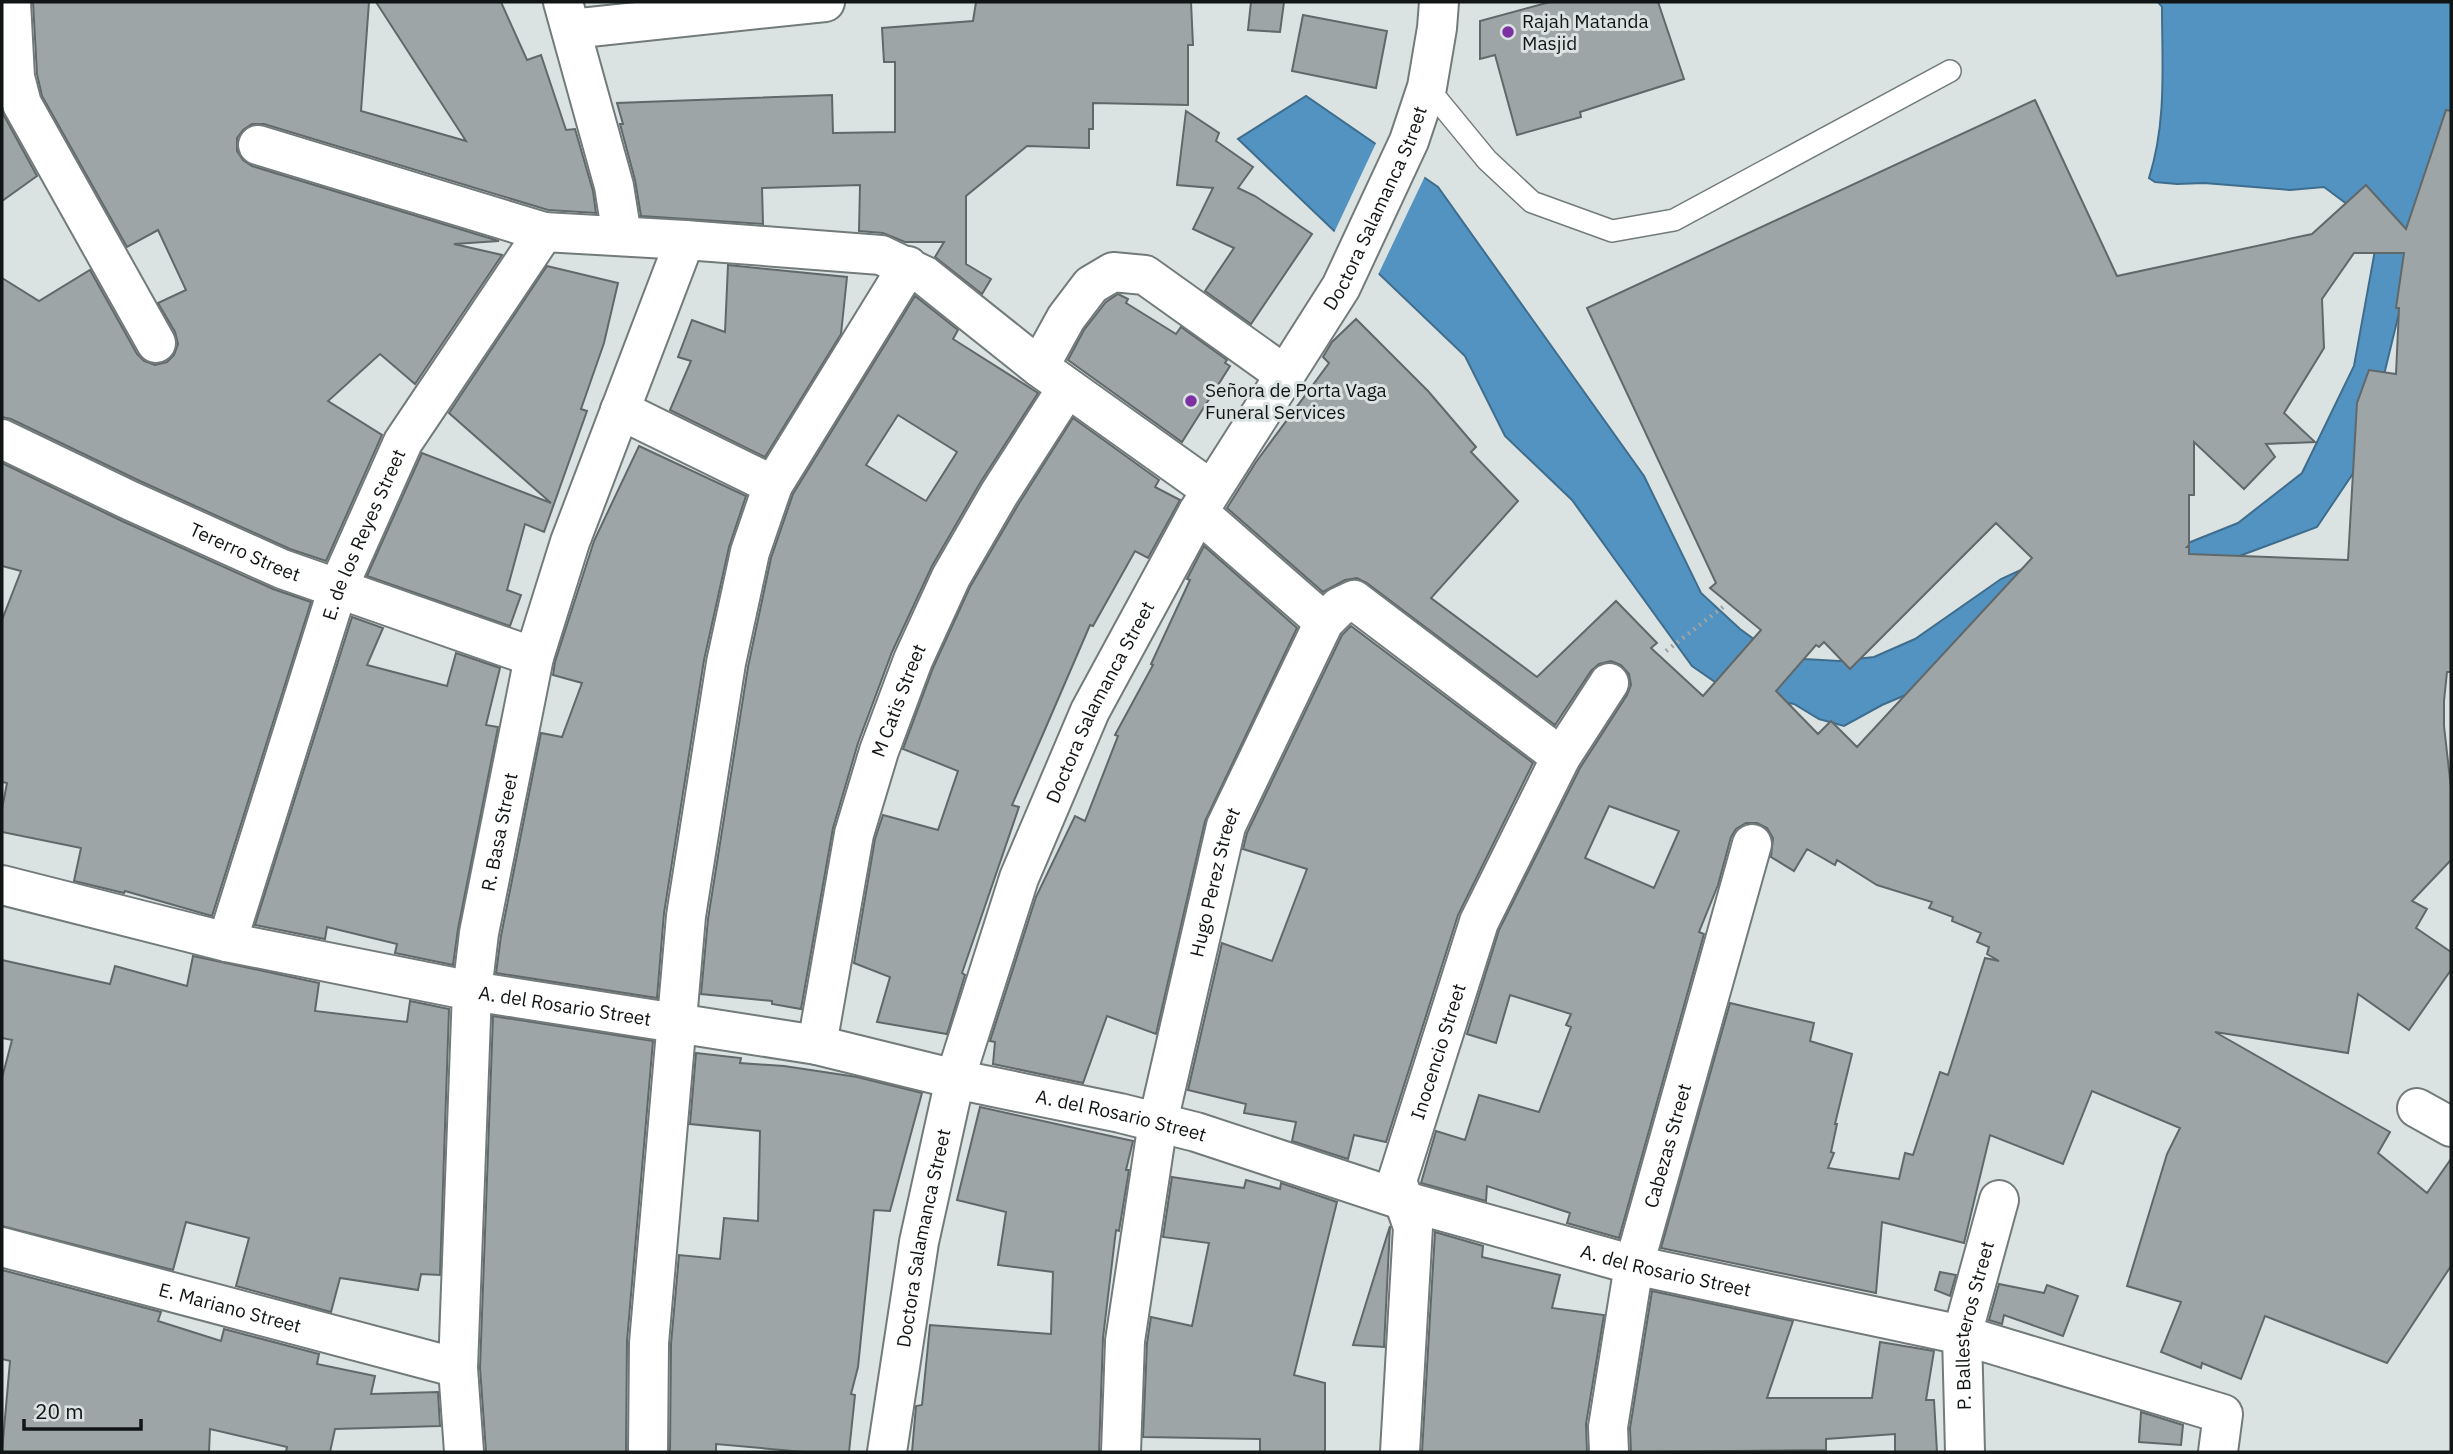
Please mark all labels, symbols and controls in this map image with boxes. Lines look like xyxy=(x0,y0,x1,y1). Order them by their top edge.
place label: Rajah Matanda Masjid xyxy=(1522,9,1649,55)
marker: Rajah Matanda Masjid xyxy=(1500,24,1516,40)
street label: Doctora Salamanca Street xyxy=(1318,103,1432,314)
place label: Señora de Porta Vaga Funeral Services xyxy=(1205,378,1387,424)
marker: Señora de Porta Vaga Funeral Services xyxy=(1183,393,1199,409)
street label: E. de los Reyes Street xyxy=(317,445,410,623)
street label: Tererro Street xyxy=(186,517,303,586)
street label: Doctora Salamanca Street xyxy=(1040,597,1159,807)
street label: M Catis Street xyxy=(866,640,931,760)
street label: R. Basa Street xyxy=(476,770,523,893)
street label: Hugo Perez Street xyxy=(1184,803,1245,959)
street label: A. del Rosario Street xyxy=(477,980,653,1031)
street label: Inocencio Street xyxy=(1405,980,1471,1122)
street label: Cabezas Street xyxy=(1639,1081,1696,1211)
street label: A. del Rosario Street xyxy=(1034,1084,1210,1147)
street label: Doctora Salamanca Street xyxy=(891,1126,956,1349)
street label: P. Ballesteros Street xyxy=(1950,1238,1999,1410)
street label: A. del Rosario Street xyxy=(1578,1239,1753,1302)
street label: E. Mariano Street xyxy=(156,1277,304,1338)
scale bar xyxy=(24,1388,142,1432)
text: 20 m xyxy=(35,1397,84,1425)

